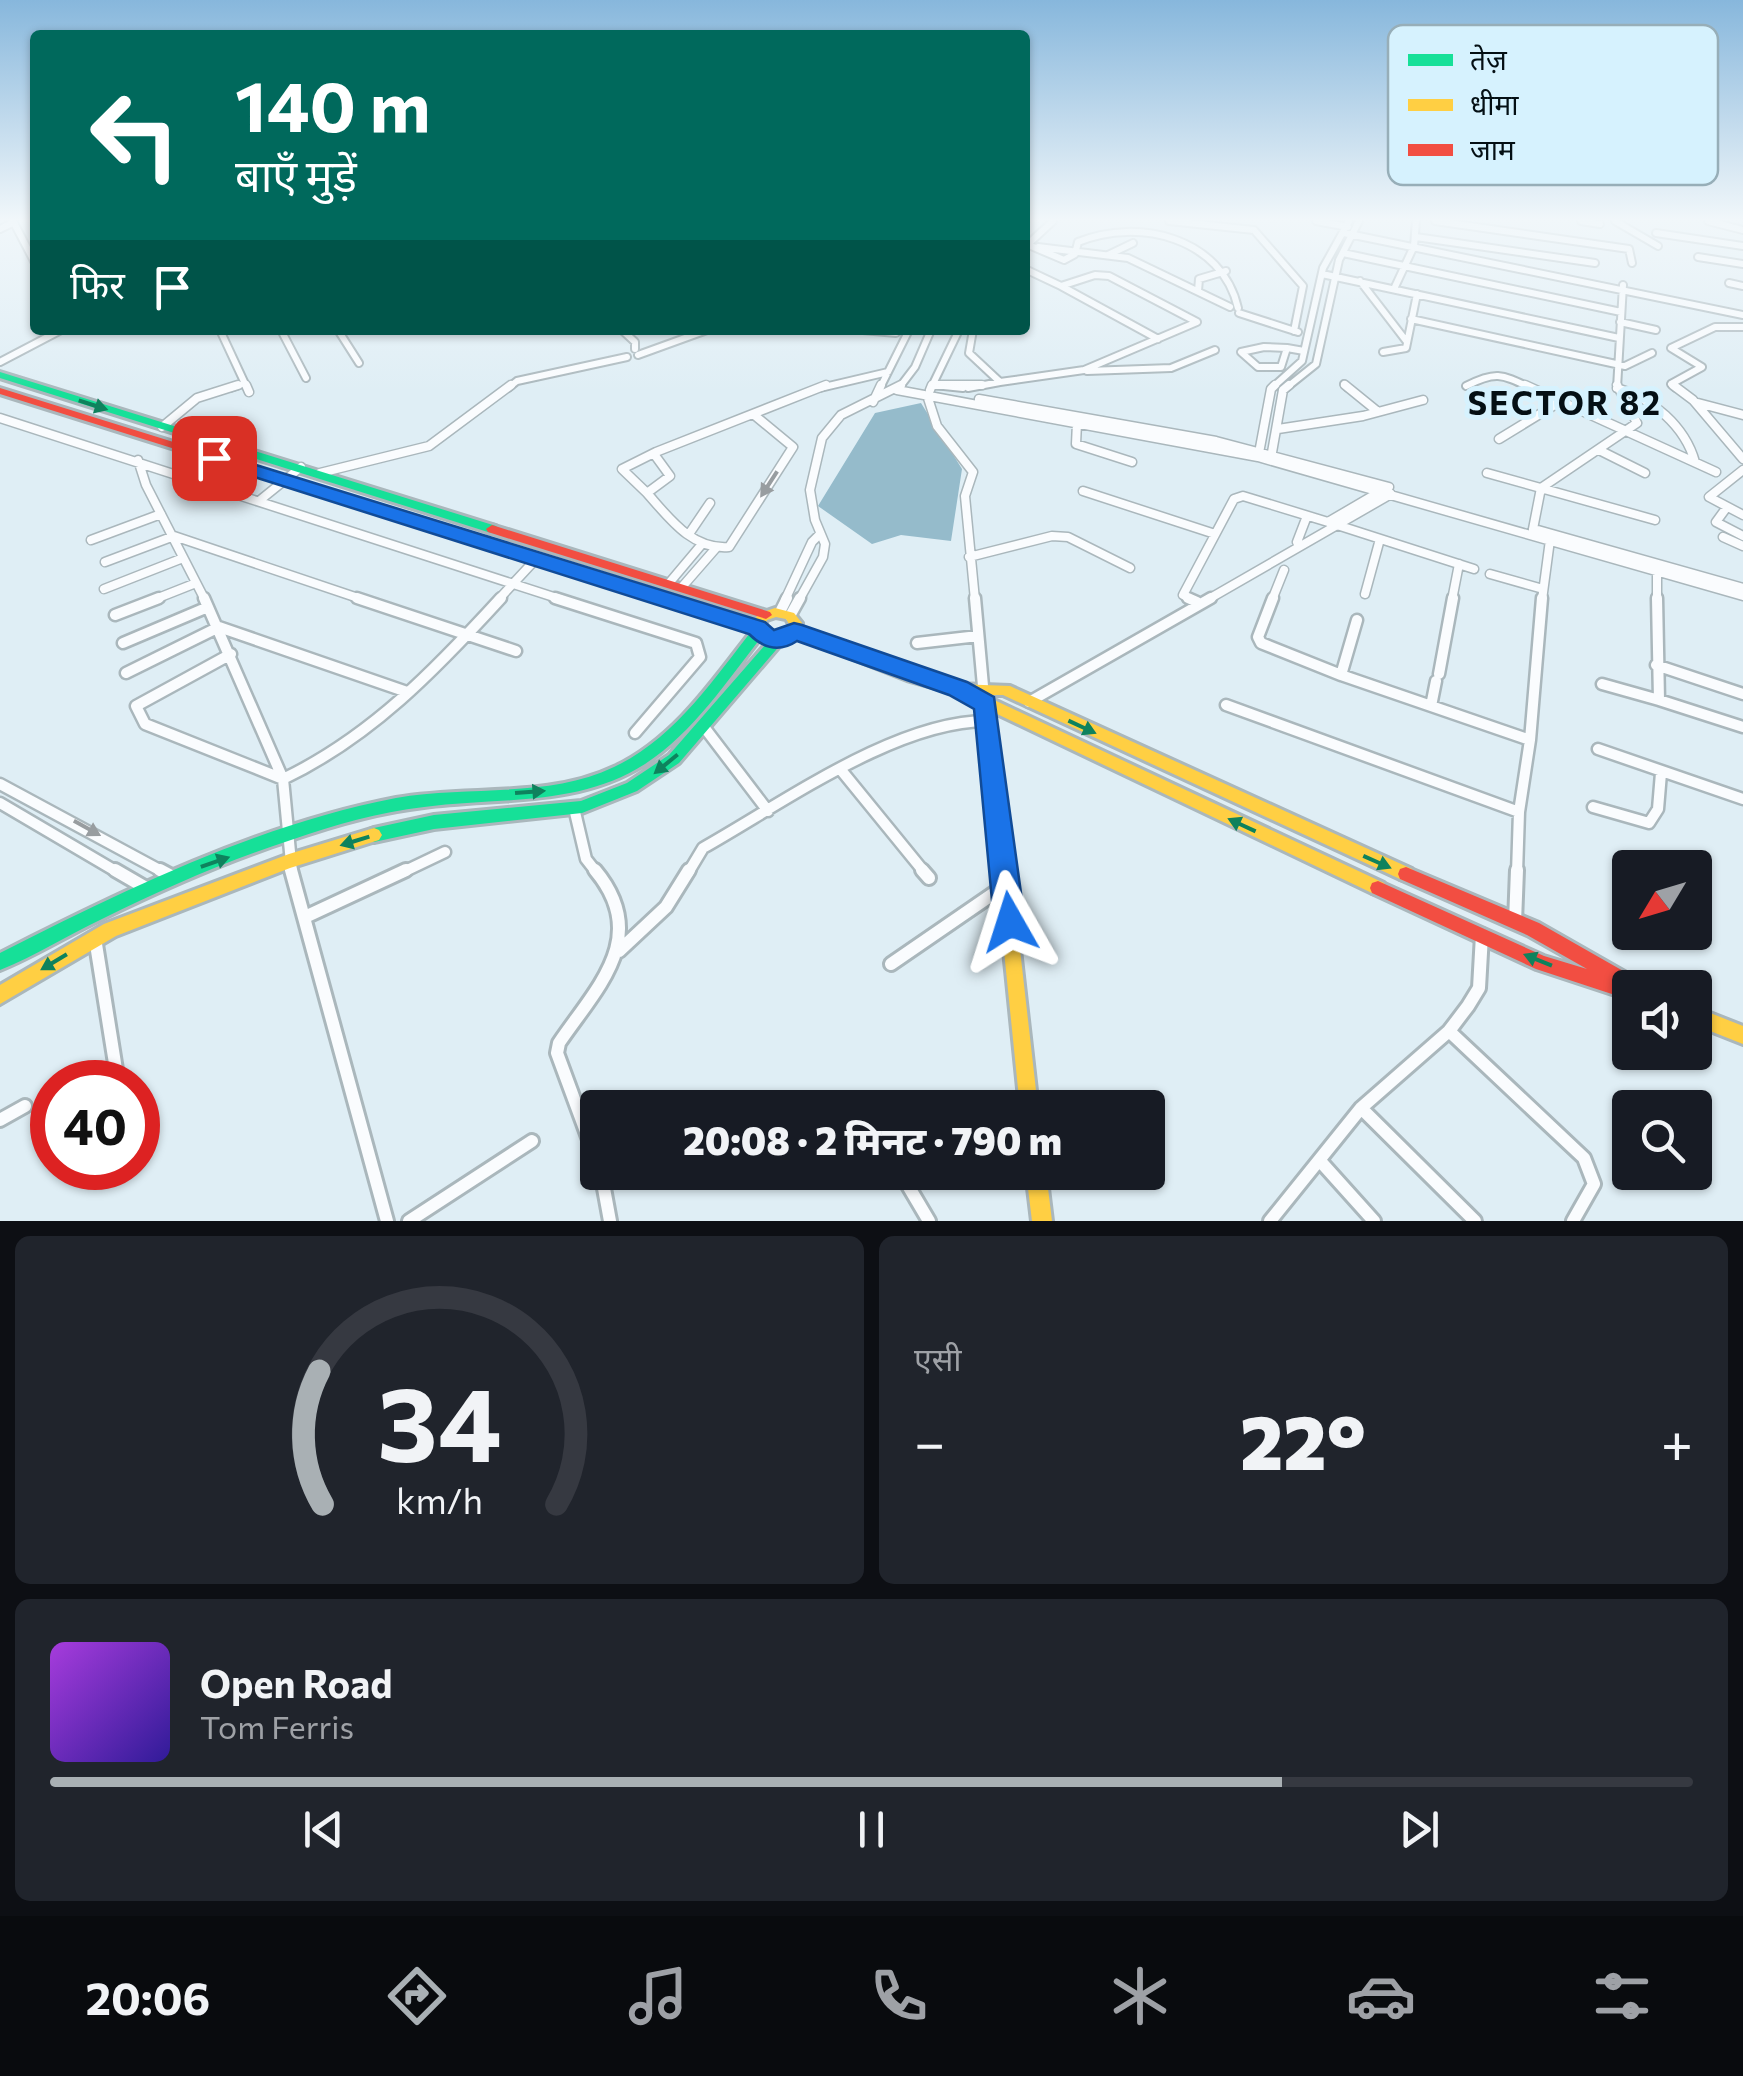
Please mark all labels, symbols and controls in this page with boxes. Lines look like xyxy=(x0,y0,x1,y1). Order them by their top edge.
legend xyxy=(1388,25,1718,185)
text: तेज़ xyxy=(1470,42,1508,76)
text: 140 m xyxy=(235,61,431,146)
icon: left xyxy=(70,70,200,200)
text: धीमा xyxy=(1470,87,1519,121)
text: जाम xyxy=(1470,132,1516,166)
text: बाएँ मुड़ें xyxy=(235,146,357,201)
text: फिर xyxy=(70,260,125,307)
icon: arrive xyxy=(145,260,200,315)
district label: SECTOR 82 xyxy=(1468,382,1662,422)
one-way arrow xyxy=(78,398,109,413)
pin xyxy=(172,416,257,501)
icon: arrive xyxy=(187,431,242,486)
one-way arrow xyxy=(761,471,779,498)
one-way arrow xyxy=(1068,719,1097,736)
one-way arrow xyxy=(653,753,678,774)
one-way arrow xyxy=(515,783,547,799)
one-way arrow xyxy=(1227,817,1256,834)
one-way arrow xyxy=(73,819,101,836)
one-way arrow xyxy=(339,834,370,849)
north arrow xyxy=(1612,850,1712,950)
map controls xyxy=(1612,850,1712,1190)
one-way arrow xyxy=(200,854,230,869)
one-way arrow xyxy=(1363,854,1392,870)
position arrow xyxy=(958,870,1062,974)
one-way arrow xyxy=(1523,952,1552,968)
one-way arrow xyxy=(40,953,68,970)
button: sound xyxy=(1612,970,1712,1070)
speed limit sign: 40 xyxy=(30,1060,160,1190)
button: search xyxy=(1612,1090,1712,1190)
text: 20:08 · 2 मिनट · 790 m xyxy=(683,1116,1062,1163)
text: एसी xyxy=(914,1338,962,1378)
text: 34 xyxy=(377,1356,502,1483)
text: 22° xyxy=(1240,1394,1366,1485)
text: − xyxy=(914,1407,945,1474)
text: + xyxy=(1661,1407,1693,1474)
text: km/h xyxy=(396,1478,483,1521)
text: Open Road xyxy=(200,1659,393,1706)
text: Tom Ferris xyxy=(200,1706,354,1746)
icon: previous xyxy=(296,1802,351,1857)
icon: pause xyxy=(844,1802,899,1857)
icon: next xyxy=(1392,1802,1447,1857)
icon: directions xyxy=(382,1961,452,2031)
icon: music xyxy=(623,1961,693,2031)
icon: phone xyxy=(864,1961,934,2031)
icon: climate xyxy=(1105,1961,1175,2031)
icon: car xyxy=(1346,1961,1416,2031)
icon: filters xyxy=(1587,1961,1657,2031)
text: 20:06 xyxy=(86,1969,210,2024)

